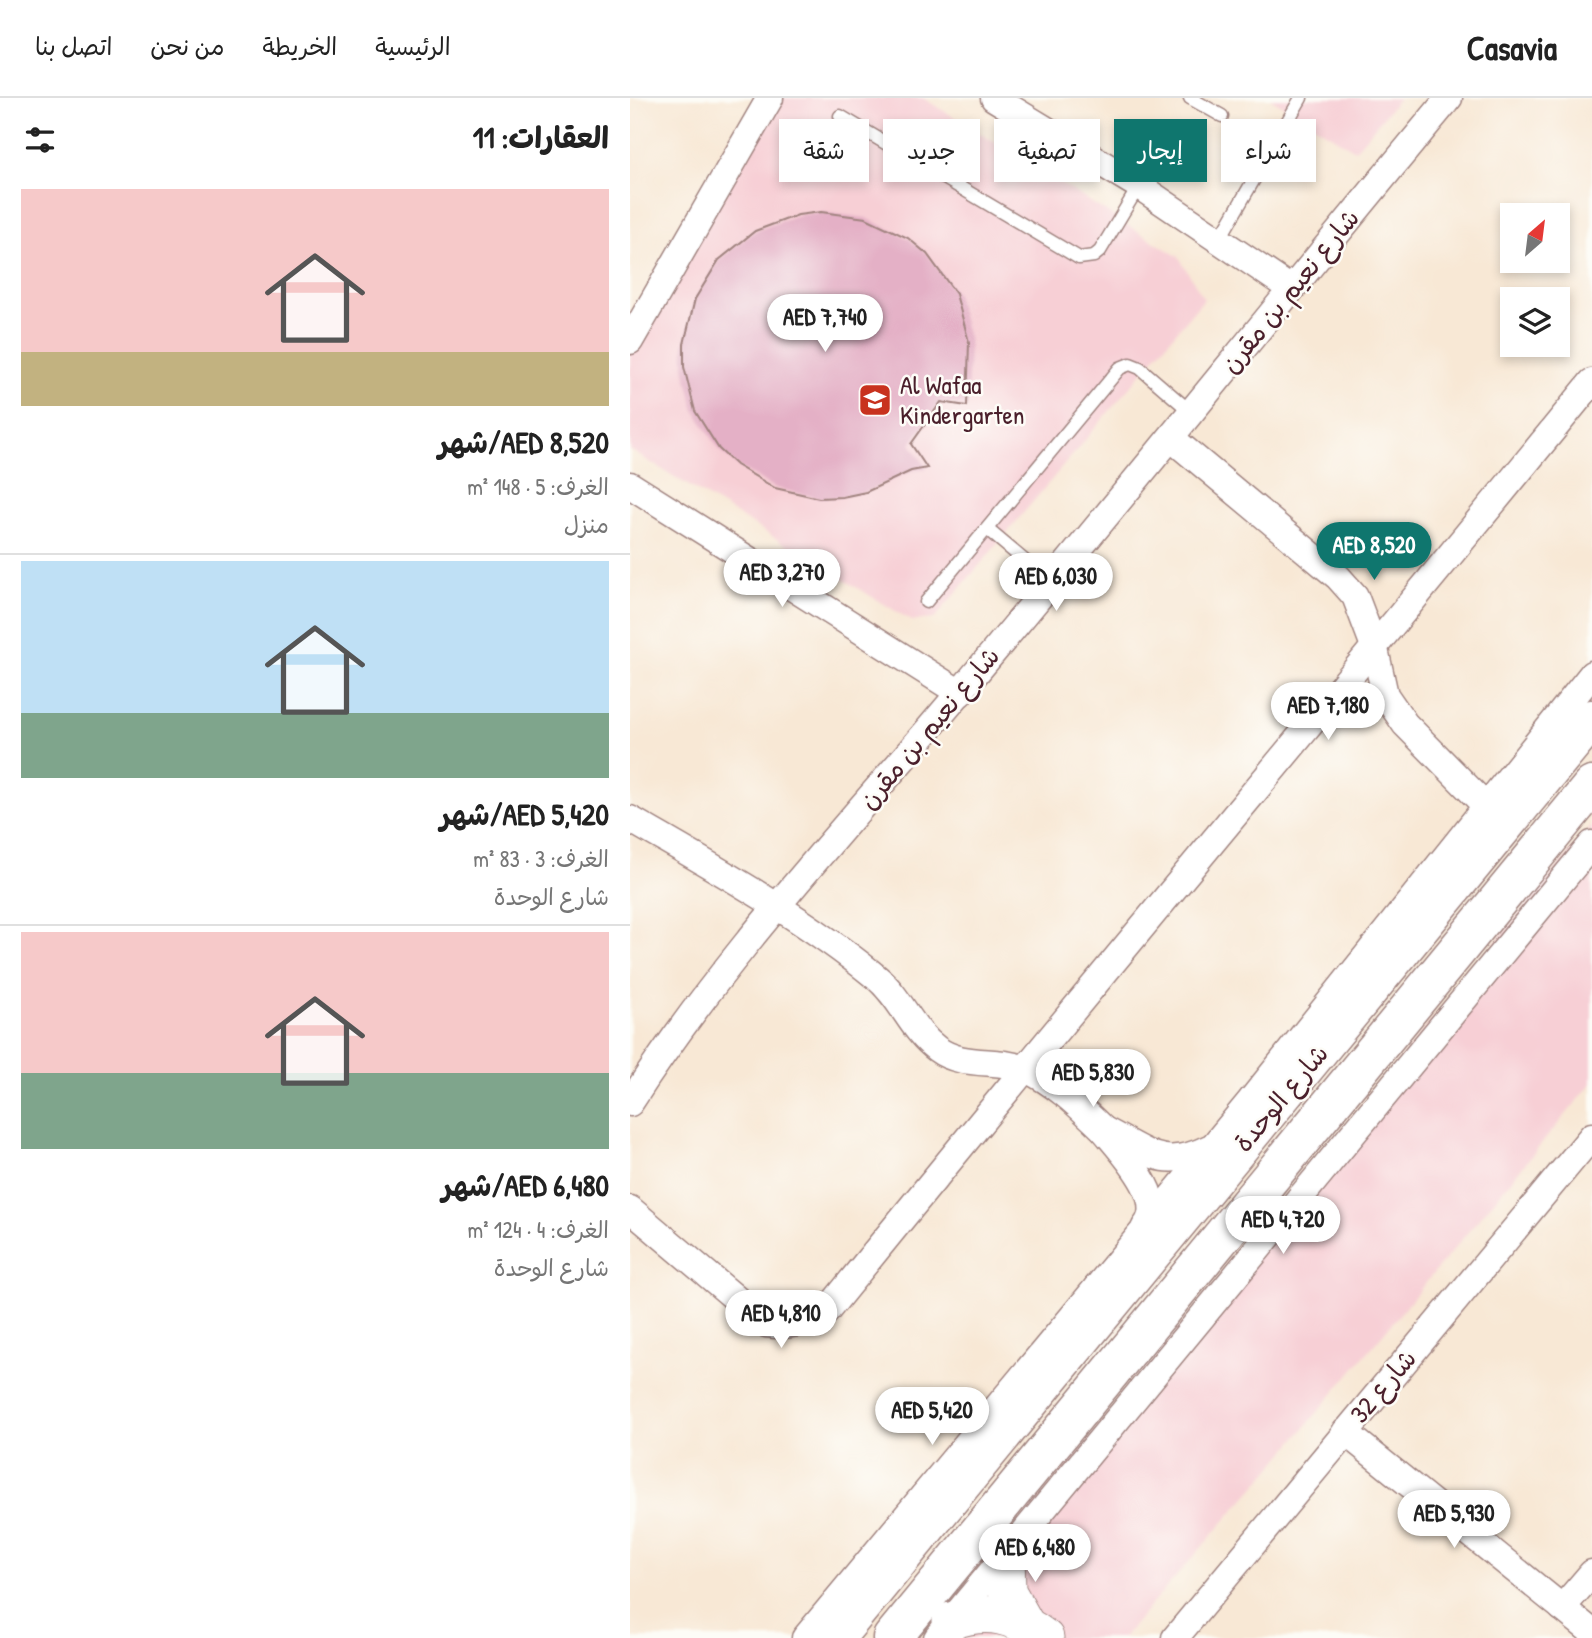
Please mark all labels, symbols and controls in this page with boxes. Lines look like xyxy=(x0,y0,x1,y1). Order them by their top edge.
text: Casavia xyxy=(1467,26,1557,70)
text: اتصل بنا xyxy=(35,30,112,62)
text: من نحن xyxy=(150,30,224,62)
text: الخريطة xyxy=(262,30,337,62)
text: الرئيسية xyxy=(375,30,451,62)
text: العقارات: 11 xyxy=(473,117,609,157)
chip: شقة xyxy=(779,119,869,182)
chip: جديد xyxy=(883,119,980,182)
chip: تصفية xyxy=(994,119,1100,182)
chip: إيجار xyxy=(1114,119,1207,182)
chip: شراء xyxy=(1221,119,1316,182)
icon: filters xyxy=(21,121,59,159)
street label: شارع نعيم بن مقرن xyxy=(1212,201,1369,382)
north arrow xyxy=(1500,203,1570,273)
map controls xyxy=(1500,203,1570,357)
icon: home xyxy=(252,235,378,361)
button: layers xyxy=(1500,287,1570,357)
pin: AED 7,740 xyxy=(745,294,905,354)
text: AED 7,740 xyxy=(783,301,867,332)
place label: Al Wafaa Kindergarten xyxy=(900,367,1025,432)
school or university icon: Al Wafaa Kindergarten xyxy=(856,381,894,419)
text: AED 8,520/شهر xyxy=(438,422,609,462)
text: الغرف: 5 · 148 m² xyxy=(467,471,609,502)
text: منزل xyxy=(564,509,609,540)
pin: AED 8,520 xyxy=(1294,522,1454,582)
text: AED 8,520 xyxy=(1332,529,1416,560)
pin: AED 3,270 xyxy=(702,550,862,609)
pin: AED 6,030 xyxy=(976,554,1136,613)
text: AED 3,270 xyxy=(739,556,825,587)
text: AED 6,030 xyxy=(1015,560,1097,591)
icon: home xyxy=(252,607,378,733)
street label: شارع نعيم بن مقرن xyxy=(850,639,1009,818)
pin: AED 7,180 xyxy=(1248,682,1408,742)
text: AED 7,180 xyxy=(1287,689,1369,720)
text: AED 5,420/شهر xyxy=(440,794,609,834)
text: الغرف: 3 · 83 m² xyxy=(473,843,609,874)
text: شارع الوحدة xyxy=(494,881,609,912)
icon: home xyxy=(252,978,378,1104)
street label: شارع الوحدة xyxy=(1225,1037,1337,1159)
pin: AED 5,830 xyxy=(1013,1049,1173,1109)
text: AED 5,830 xyxy=(1052,1056,1134,1087)
text: AED 6,480/شهر xyxy=(442,1165,609,1205)
pin: AED 4,720 xyxy=(1203,1196,1363,1256)
text: AED 4,720 xyxy=(1241,1203,1325,1234)
text: الغرف: 4 · 124 m² xyxy=(468,1214,609,1245)
text: شارع الوحدة xyxy=(494,1252,609,1283)
pin: AED 4,810 xyxy=(701,1290,861,1350)
text: AED 4,810 xyxy=(741,1297,821,1328)
street label: شارع 32 xyxy=(1342,1341,1424,1431)
pin: AED 5,420 xyxy=(852,1388,1012,1447)
text: AED 5,420 xyxy=(891,1394,973,1425)
pin: AED 5,930 xyxy=(1374,1490,1534,1550)
text: AED 5,930 xyxy=(1413,1497,1495,1528)
pin: AED 6,480 xyxy=(955,1524,1115,1584)
text: AED 6,480 xyxy=(995,1531,1075,1562)

